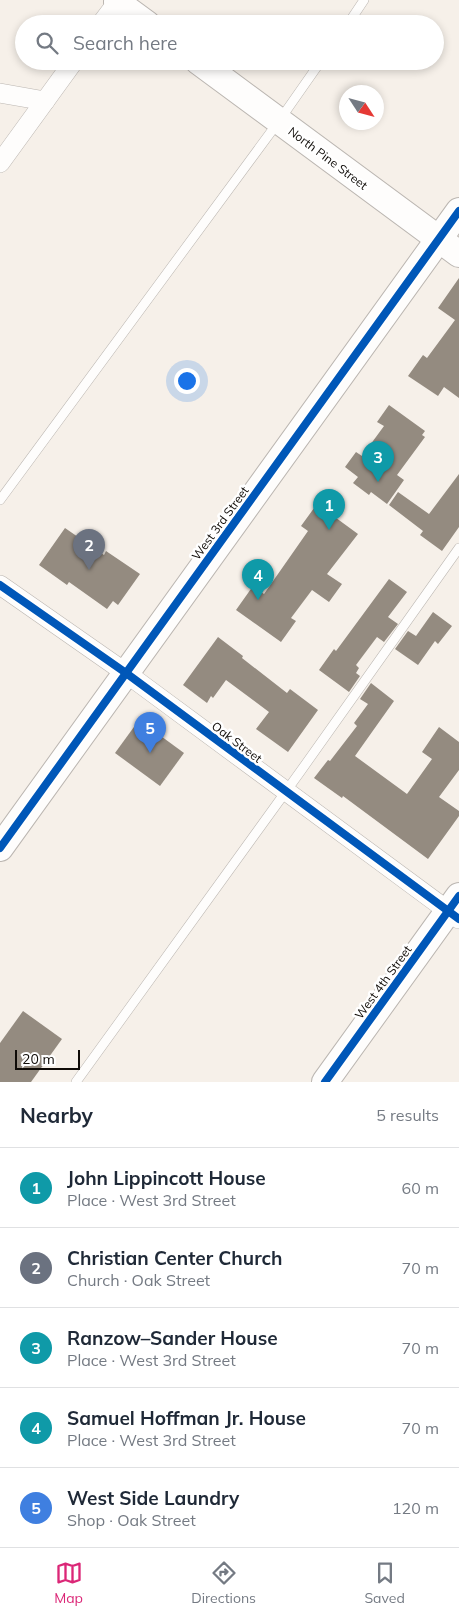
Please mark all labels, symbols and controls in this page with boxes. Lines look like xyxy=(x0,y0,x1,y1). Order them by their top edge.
search box xyxy=(15,15,444,70)
icon: search xyxy=(33,29,61,57)
text: Search here xyxy=(73,31,177,55)
north arrow xyxy=(339,85,384,130)
street label: North Pine Street xyxy=(285,123,371,193)
your location xyxy=(174,368,200,394)
pin: 3 xyxy=(362,441,394,482)
street label: West 3rd Street xyxy=(188,483,252,563)
pin: 1 xyxy=(313,489,345,530)
pin: 2 xyxy=(73,529,105,570)
pin: 4 xyxy=(242,559,274,600)
pin: 5 xyxy=(134,712,166,753)
street label: Oak Street xyxy=(209,718,265,766)
street label: West 4th Street xyxy=(351,942,415,1022)
scale bar xyxy=(15,1047,80,1070)
text: 20 m xyxy=(22,1050,55,1068)
text: Nearby xyxy=(20,1102,93,1128)
text: 5 results xyxy=(376,1105,439,1125)
text: John Lippincott House xyxy=(67,1166,266,1190)
text: 1 xyxy=(31,1178,41,1198)
text: 60 m xyxy=(402,1178,439,1198)
text: Place · West 3rd Street xyxy=(67,1190,236,1210)
text: Christian Center Church xyxy=(67,1246,282,1270)
text: 2 xyxy=(31,1258,41,1278)
text: 70 m xyxy=(402,1258,439,1278)
text: Church · Oak Street xyxy=(67,1270,210,1290)
text: Ranzow–Sander House xyxy=(67,1326,278,1350)
text: 3 xyxy=(31,1338,41,1358)
text: 70 m xyxy=(402,1338,439,1358)
text: Place · West 3rd Street xyxy=(67,1350,236,1370)
text: Samuel Hoffman Jr. House xyxy=(67,1406,306,1430)
text: 4 xyxy=(31,1418,41,1438)
text: 70 m xyxy=(402,1418,439,1438)
text: Place · West 3rd Street xyxy=(67,1430,236,1450)
text: West Side Laundry xyxy=(67,1486,239,1510)
text: 5 xyxy=(31,1498,41,1518)
text: 120 m xyxy=(392,1498,439,1518)
text: Shop · Oak Street xyxy=(67,1510,196,1530)
tab: Map xyxy=(54,1559,83,1607)
tab: Directions xyxy=(191,1559,256,1607)
tab: Saved xyxy=(364,1559,405,1607)

